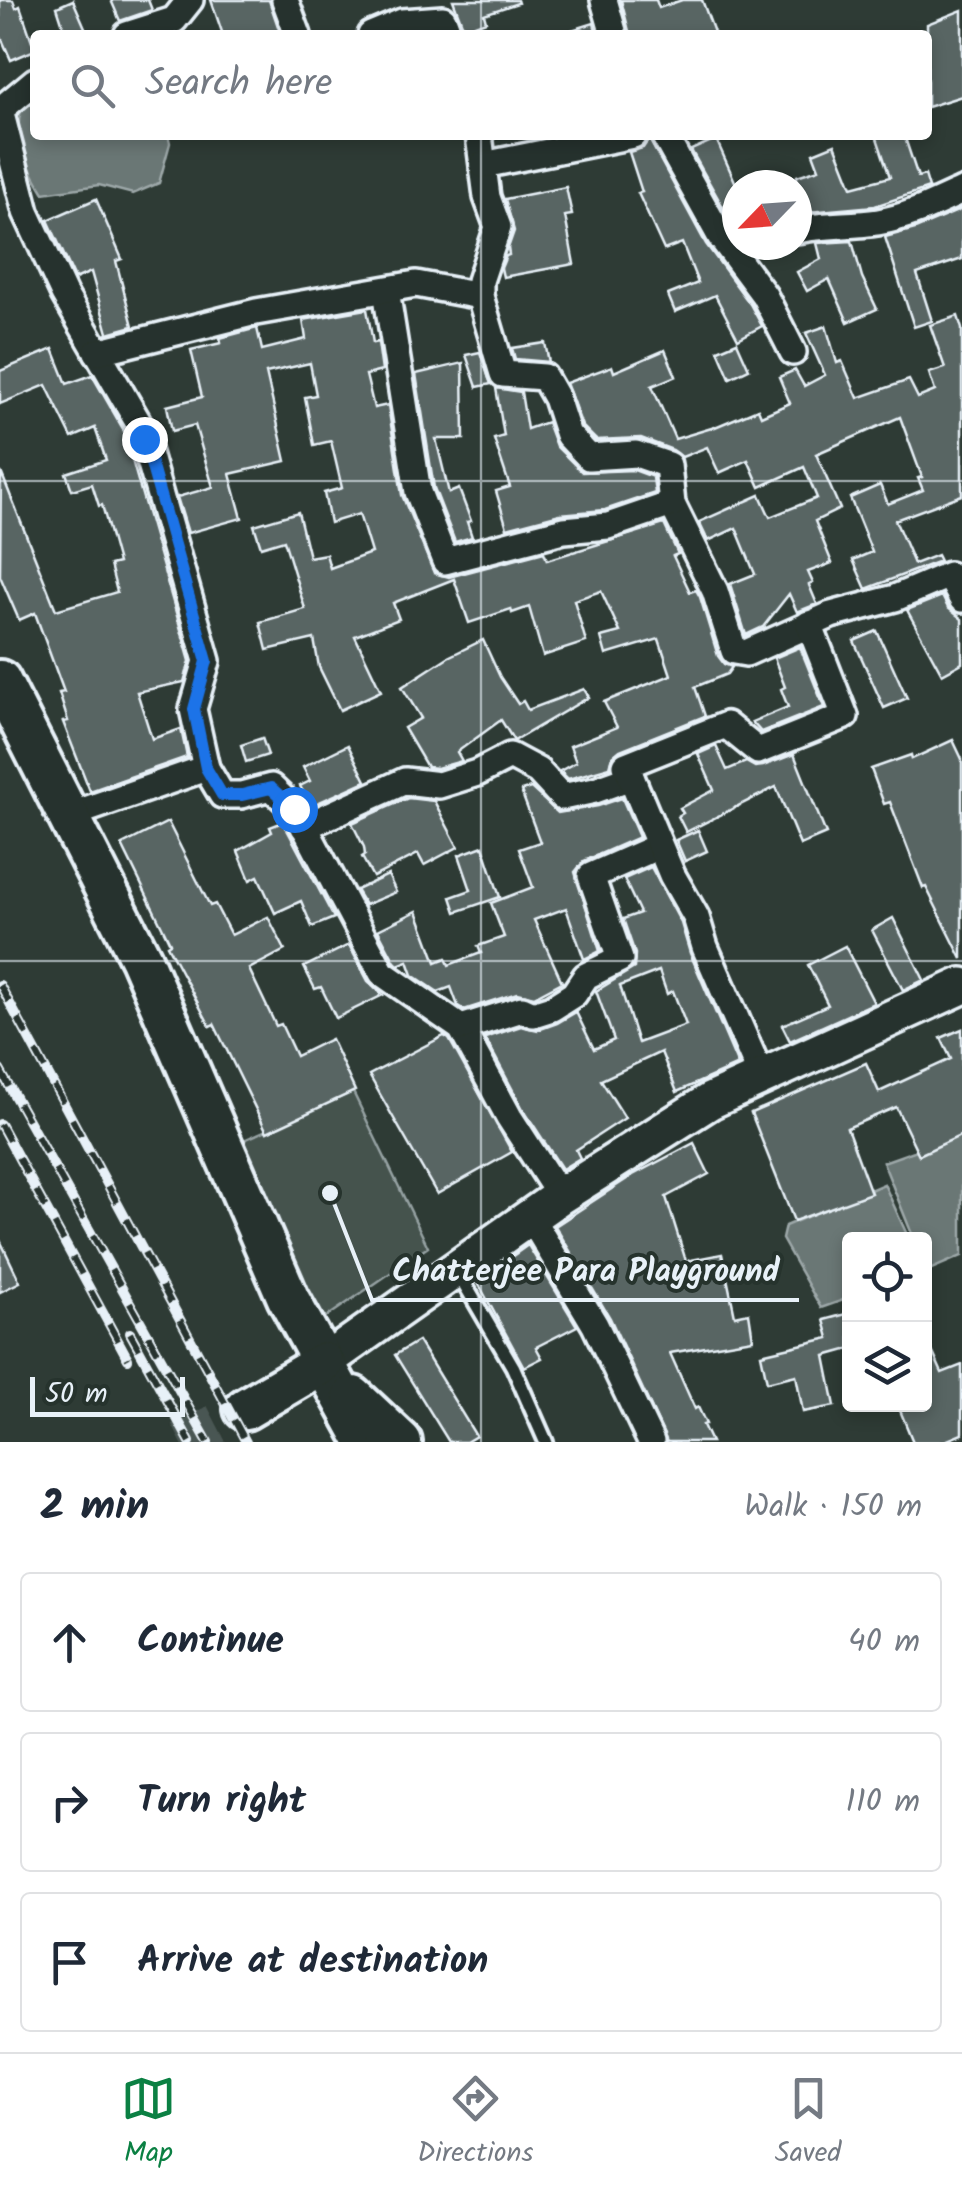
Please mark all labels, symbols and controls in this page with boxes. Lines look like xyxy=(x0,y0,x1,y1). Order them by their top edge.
search box xyxy=(30,30,932,140)
text: Search here xyxy=(145,55,332,115)
icon: search xyxy=(65,58,120,113)
north arrow xyxy=(722,170,812,260)
route end xyxy=(122,417,168,463)
route start xyxy=(272,787,318,833)
map controls xyxy=(842,1232,932,1412)
button: locate xyxy=(842,1232,932,1322)
callout: Chatterjee Para Playground xyxy=(372,1238,799,1300)
text: Chatterjee Para Playground xyxy=(392,1247,780,1298)
button: layers xyxy=(842,1322,932,1412)
scale bar xyxy=(30,1372,185,1416)
text: 50 m xyxy=(45,1372,108,1417)
text: 2 min xyxy=(40,1474,149,1541)
text: Walk · 150 m xyxy=(744,1482,922,1533)
text: Continue xyxy=(137,1612,284,1672)
icon: ahead xyxy=(42,1615,97,1670)
text: 40 m xyxy=(848,1617,920,1668)
text: Turn right xyxy=(137,1772,306,1832)
icon: right xyxy=(42,1775,97,1830)
text: 110 m xyxy=(846,1777,920,1828)
text: Arrive at destination xyxy=(137,1932,488,1992)
icon: arrive xyxy=(42,1935,97,1990)
tab: Map xyxy=(121,2071,176,2176)
tab: Directions xyxy=(417,2071,533,2176)
tab: Saved xyxy=(775,2071,841,2176)

